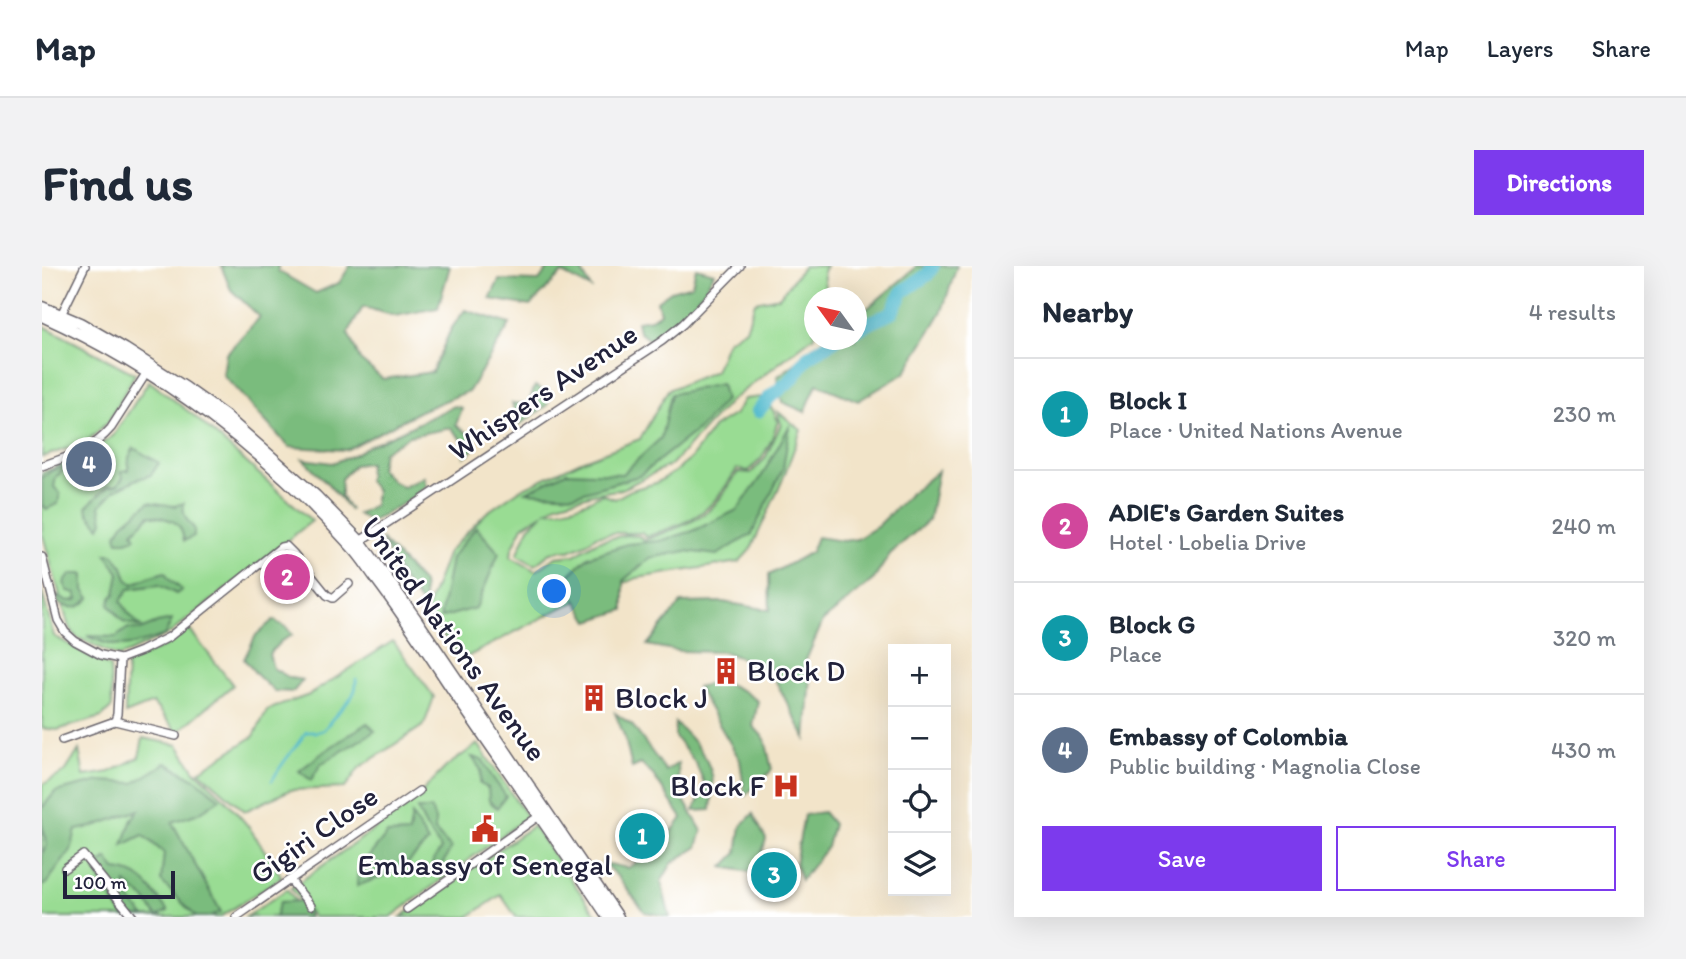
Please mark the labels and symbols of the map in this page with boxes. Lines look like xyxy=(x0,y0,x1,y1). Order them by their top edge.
north arrow xyxy=(804,287,867,350)
street label: Whispers Avenue xyxy=(441,315,644,469)
pin: 4 xyxy=(66,438,112,490)
street label: United Nations Avenue xyxy=(353,509,556,768)
pin: 2 xyxy=(264,551,310,603)
your location xyxy=(537,574,571,608)
place label: Block D xyxy=(747,652,845,689)
building icon: Block D xyxy=(711,656,741,686)
place label: Block J xyxy=(615,679,708,716)
building icon: Block J xyxy=(579,683,609,713)
place label: Block F xyxy=(670,767,765,804)
hospital icon: Block F xyxy=(771,771,801,801)
street label: Gigiri Close xyxy=(243,777,385,892)
pin: 1 xyxy=(619,810,665,862)
public building icon: Embassy of Senegal xyxy=(470,814,500,844)
place label: Embassy of Senegal xyxy=(357,846,613,883)
pin: 3 xyxy=(751,849,797,901)
scale bar xyxy=(63,868,175,900)

